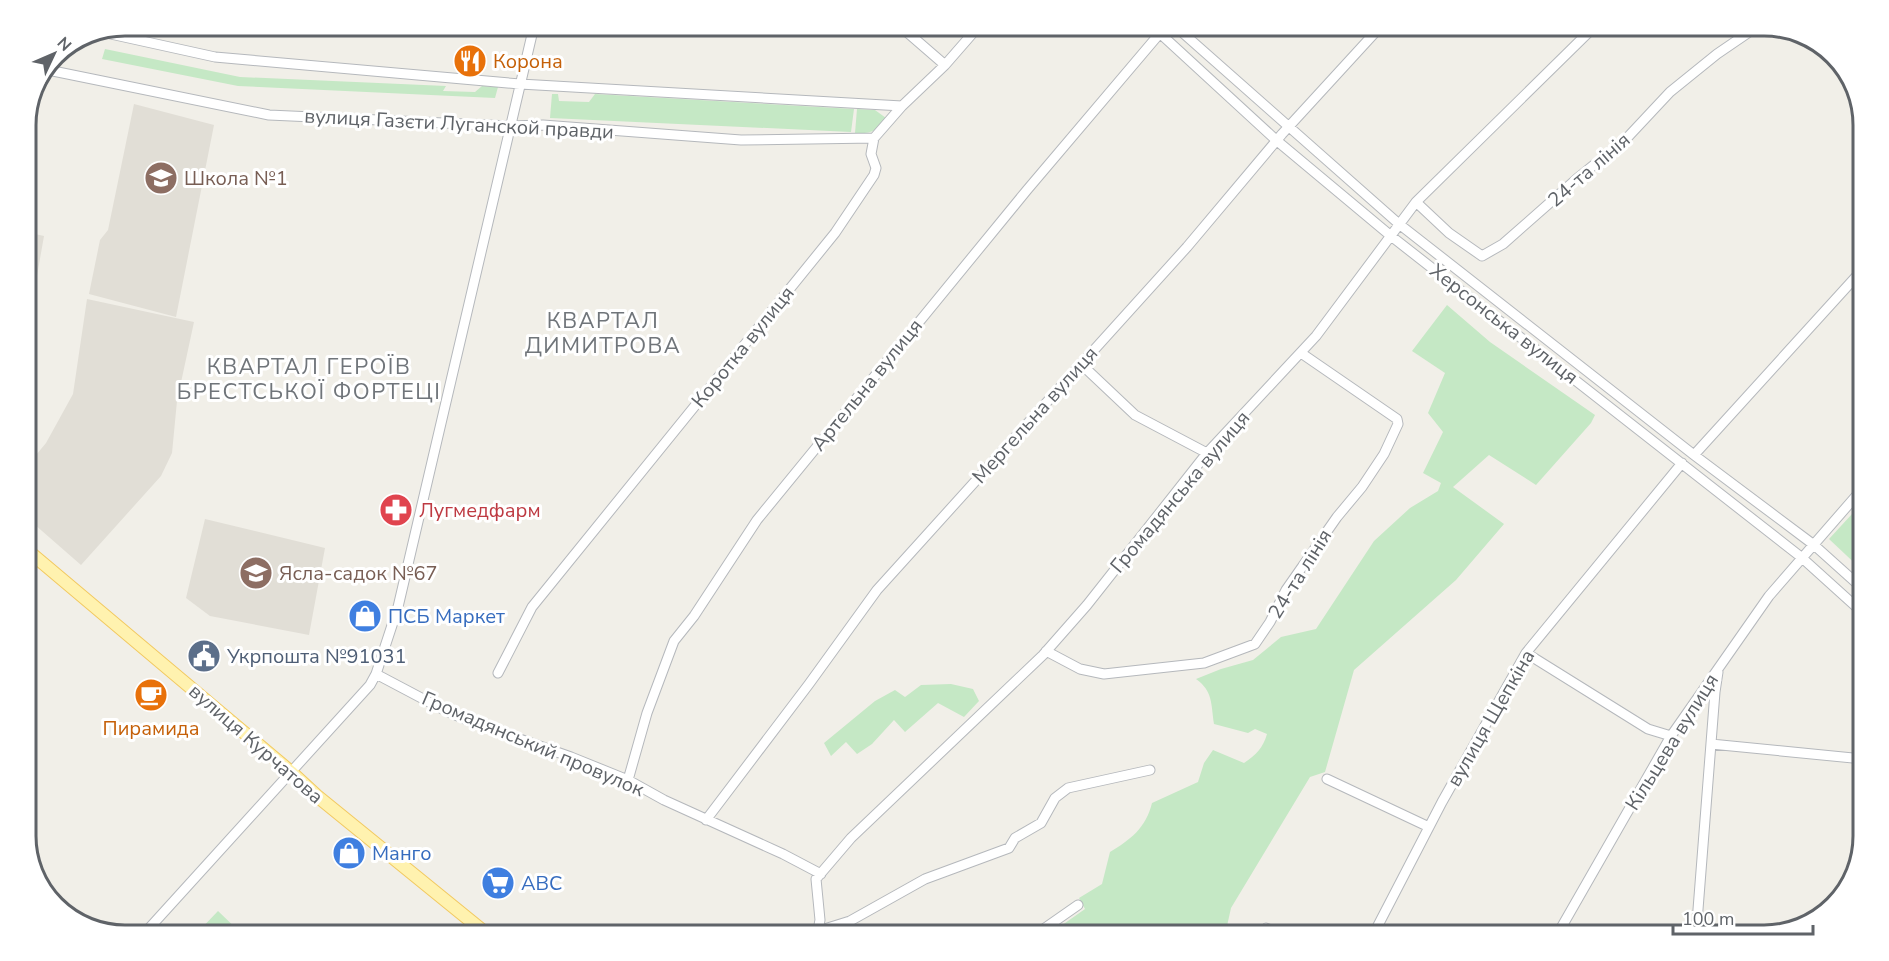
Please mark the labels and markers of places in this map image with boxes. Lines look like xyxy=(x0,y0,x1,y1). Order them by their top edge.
restaurant icon: Корона xyxy=(452,43,488,79)
place label: Корона xyxy=(493,48,563,75)
school or university icon: Школа №1 xyxy=(143,160,179,196)
place label: Школа №1 xyxy=(184,165,288,192)
pharmacy icon: Лугмедфарм xyxy=(378,492,414,528)
place label: Лугмедфарм xyxy=(419,497,541,524)
school or university icon: Ясла-садок №67 xyxy=(238,555,274,591)
place label: Ясла-садок №67 xyxy=(279,560,438,587)
shop icon: ПСБ Маркет xyxy=(347,598,383,634)
place label: ПСБ Маркет xyxy=(388,603,505,630)
public building icon: Укрпошта №91031 xyxy=(186,638,222,674)
place label: Укрпошта №91031 xyxy=(226,643,407,670)
cafe icon: Пирамида xyxy=(133,677,169,713)
place label: Пирамида xyxy=(103,715,199,742)
shop icon: Манго xyxy=(331,835,367,871)
place label: Манго xyxy=(372,840,432,867)
supermarket icon: ABC xyxy=(480,865,516,901)
place label: ABC xyxy=(521,870,563,897)

